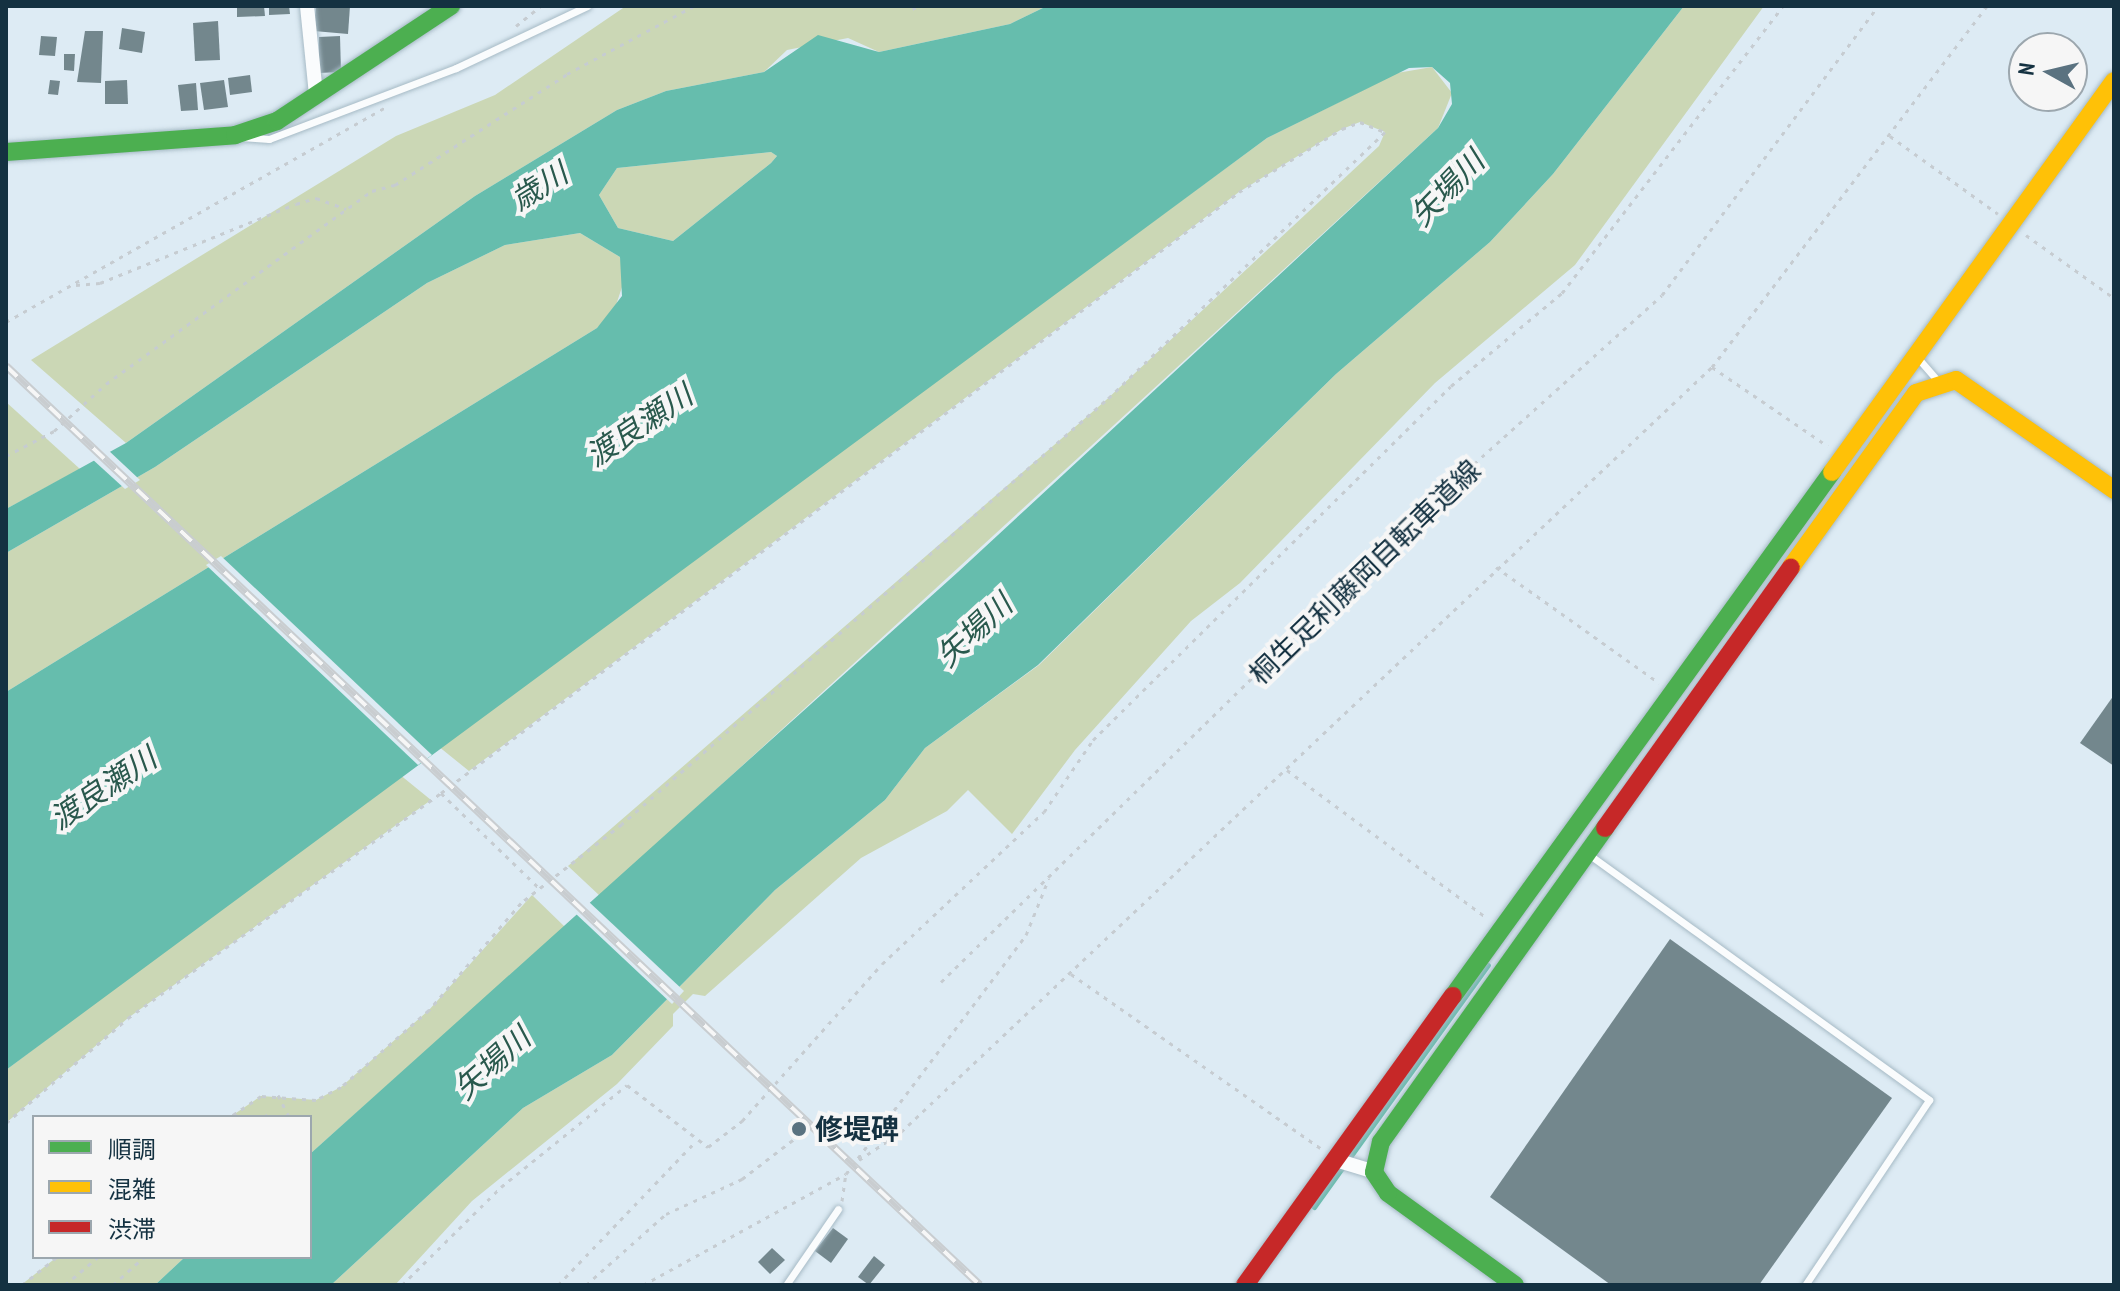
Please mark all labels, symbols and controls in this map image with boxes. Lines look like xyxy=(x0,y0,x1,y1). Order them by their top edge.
north arrow xyxy=(2008,32,2088,112)
text: N xyxy=(2012,61,2041,77)
water label: 矢場川 xyxy=(1403,143,1491,233)
water label: 歳川 xyxy=(504,155,574,217)
water label: 渡良瀬川 xyxy=(579,377,699,473)
street label: 桐生足利藤岡自転車道線 xyxy=(1243,453,1487,691)
water label: 矢場川 xyxy=(929,586,1019,674)
water label: 渡良瀬川 xyxy=(43,740,163,836)
water label: 矢場川 xyxy=(447,1020,537,1106)
place label: 修堤碑 xyxy=(815,1112,899,1146)
legend xyxy=(32,1115,312,1259)
marker: 修堤碑 xyxy=(790,1120,808,1138)
text: 順調 xyxy=(108,1134,156,1165)
text: 混雑 xyxy=(108,1174,156,1205)
text: 渋滞 xyxy=(108,1214,156,1245)

